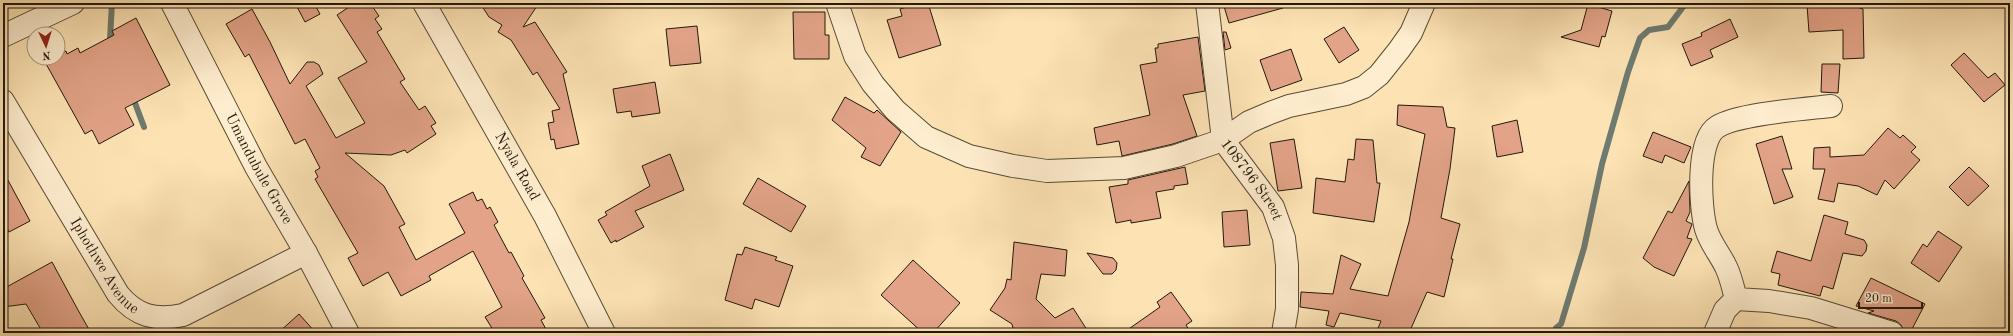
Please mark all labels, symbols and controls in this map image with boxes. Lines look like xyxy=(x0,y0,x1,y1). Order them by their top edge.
north arrow xyxy=(26,26,66,66)
text: N xyxy=(41,49,51,60)
street label: Umandubule Grove xyxy=(222,111,295,227)
street label: Nyala Road xyxy=(492,130,542,203)
street label: 108796 Street xyxy=(1218,136,1285,222)
street label: Iphothwe Avenue xyxy=(67,216,141,317)
scale bar xyxy=(1859,284,1922,310)
text: 20 m xyxy=(1865,293,1892,305)

